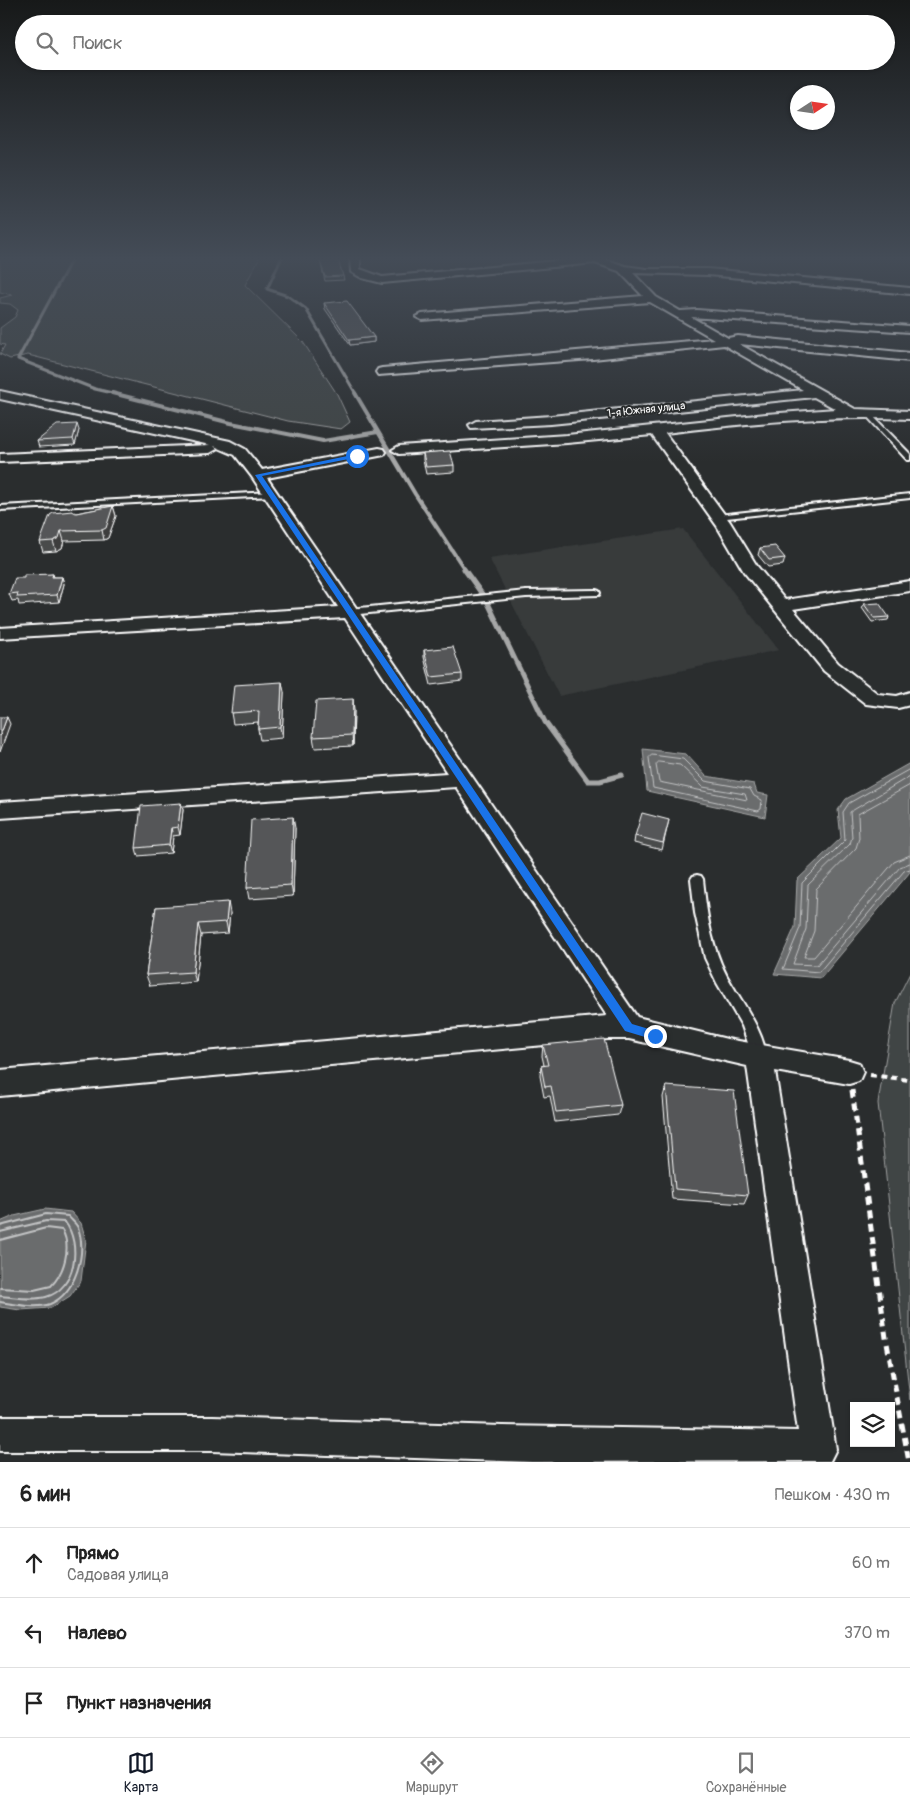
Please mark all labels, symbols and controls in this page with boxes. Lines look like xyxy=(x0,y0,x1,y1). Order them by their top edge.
search box xyxy=(15,15,895,70)
icon: search xyxy=(33,29,61,57)
text: Поиск xyxy=(73,31,123,55)
north arrow xyxy=(790,85,835,130)
street label: 1-я Южная улица xyxy=(606,399,686,420)
route start xyxy=(346,445,369,468)
route end xyxy=(644,1025,667,1048)
map controls xyxy=(850,1402,895,1447)
button: layers xyxy=(850,1402,895,1447)
text: 6 мин xyxy=(20,1481,70,1508)
text: Пешком · 430 m xyxy=(775,1485,890,1505)
text: Прямо xyxy=(67,1541,119,1565)
icon: ahead xyxy=(20,1549,48,1577)
text: 60 m xyxy=(852,1553,890,1573)
text: Садовая улица xyxy=(67,1565,169,1585)
icon: left xyxy=(20,1619,48,1647)
text: Налево xyxy=(67,1621,127,1645)
text: 370 m xyxy=(844,1623,890,1643)
icon: arrive xyxy=(20,1689,48,1717)
text: Пункт назначения xyxy=(67,1691,211,1715)
tab: Карта xyxy=(124,1749,158,1796)
tab: Маршрут xyxy=(406,1749,458,1796)
tab: Сохранённые xyxy=(706,1749,786,1796)

